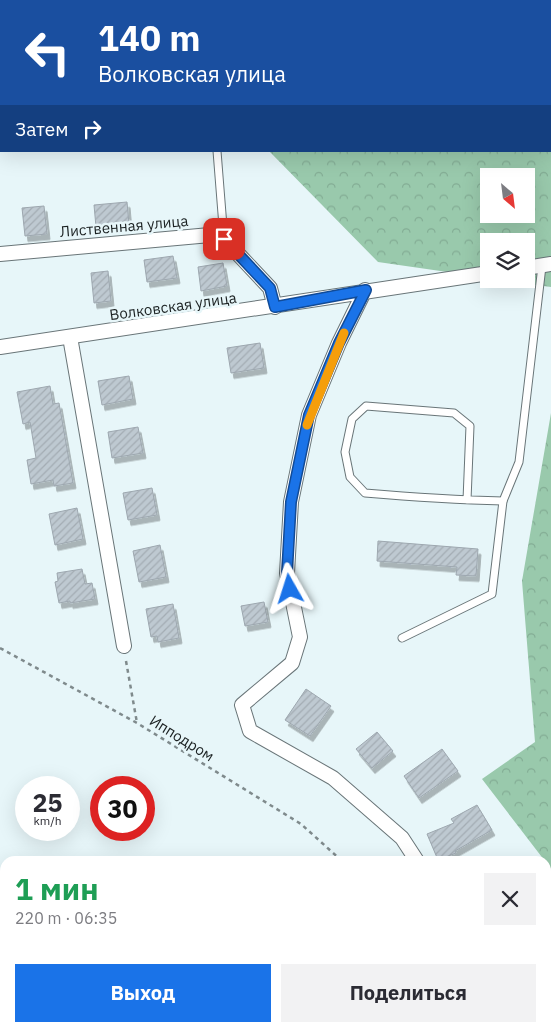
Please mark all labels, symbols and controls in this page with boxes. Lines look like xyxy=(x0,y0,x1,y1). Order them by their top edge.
text: 140 m xyxy=(98,15,201,61)
icon: left xyxy=(15,20,80,85)
text: Волковская улица xyxy=(98,59,286,88)
icon: right xyxy=(78,115,106,143)
text: Затем xyxy=(15,117,68,141)
north arrow xyxy=(480,168,535,222)
map controls xyxy=(480,168,535,288)
street label: Лиственная улица xyxy=(59,211,189,241)
pin xyxy=(203,218,245,260)
icon: arrive xyxy=(210,225,238,253)
button: layers xyxy=(480,233,535,288)
street label: Волковская улица xyxy=(108,288,238,324)
position arrow xyxy=(263,562,315,614)
street label: Ипподром xyxy=(146,711,218,765)
speed limit sign: 30 xyxy=(90,776,155,841)
text: 25 xyxy=(32,786,63,819)
text: km/h xyxy=(33,813,62,828)
text: 1 мин xyxy=(15,869,99,908)
button: close xyxy=(484,873,536,925)
text: 220 m · 06:35 xyxy=(15,908,117,928)
button: Выход xyxy=(15,964,271,1022)
button: Поделиться xyxy=(281,964,536,1022)

